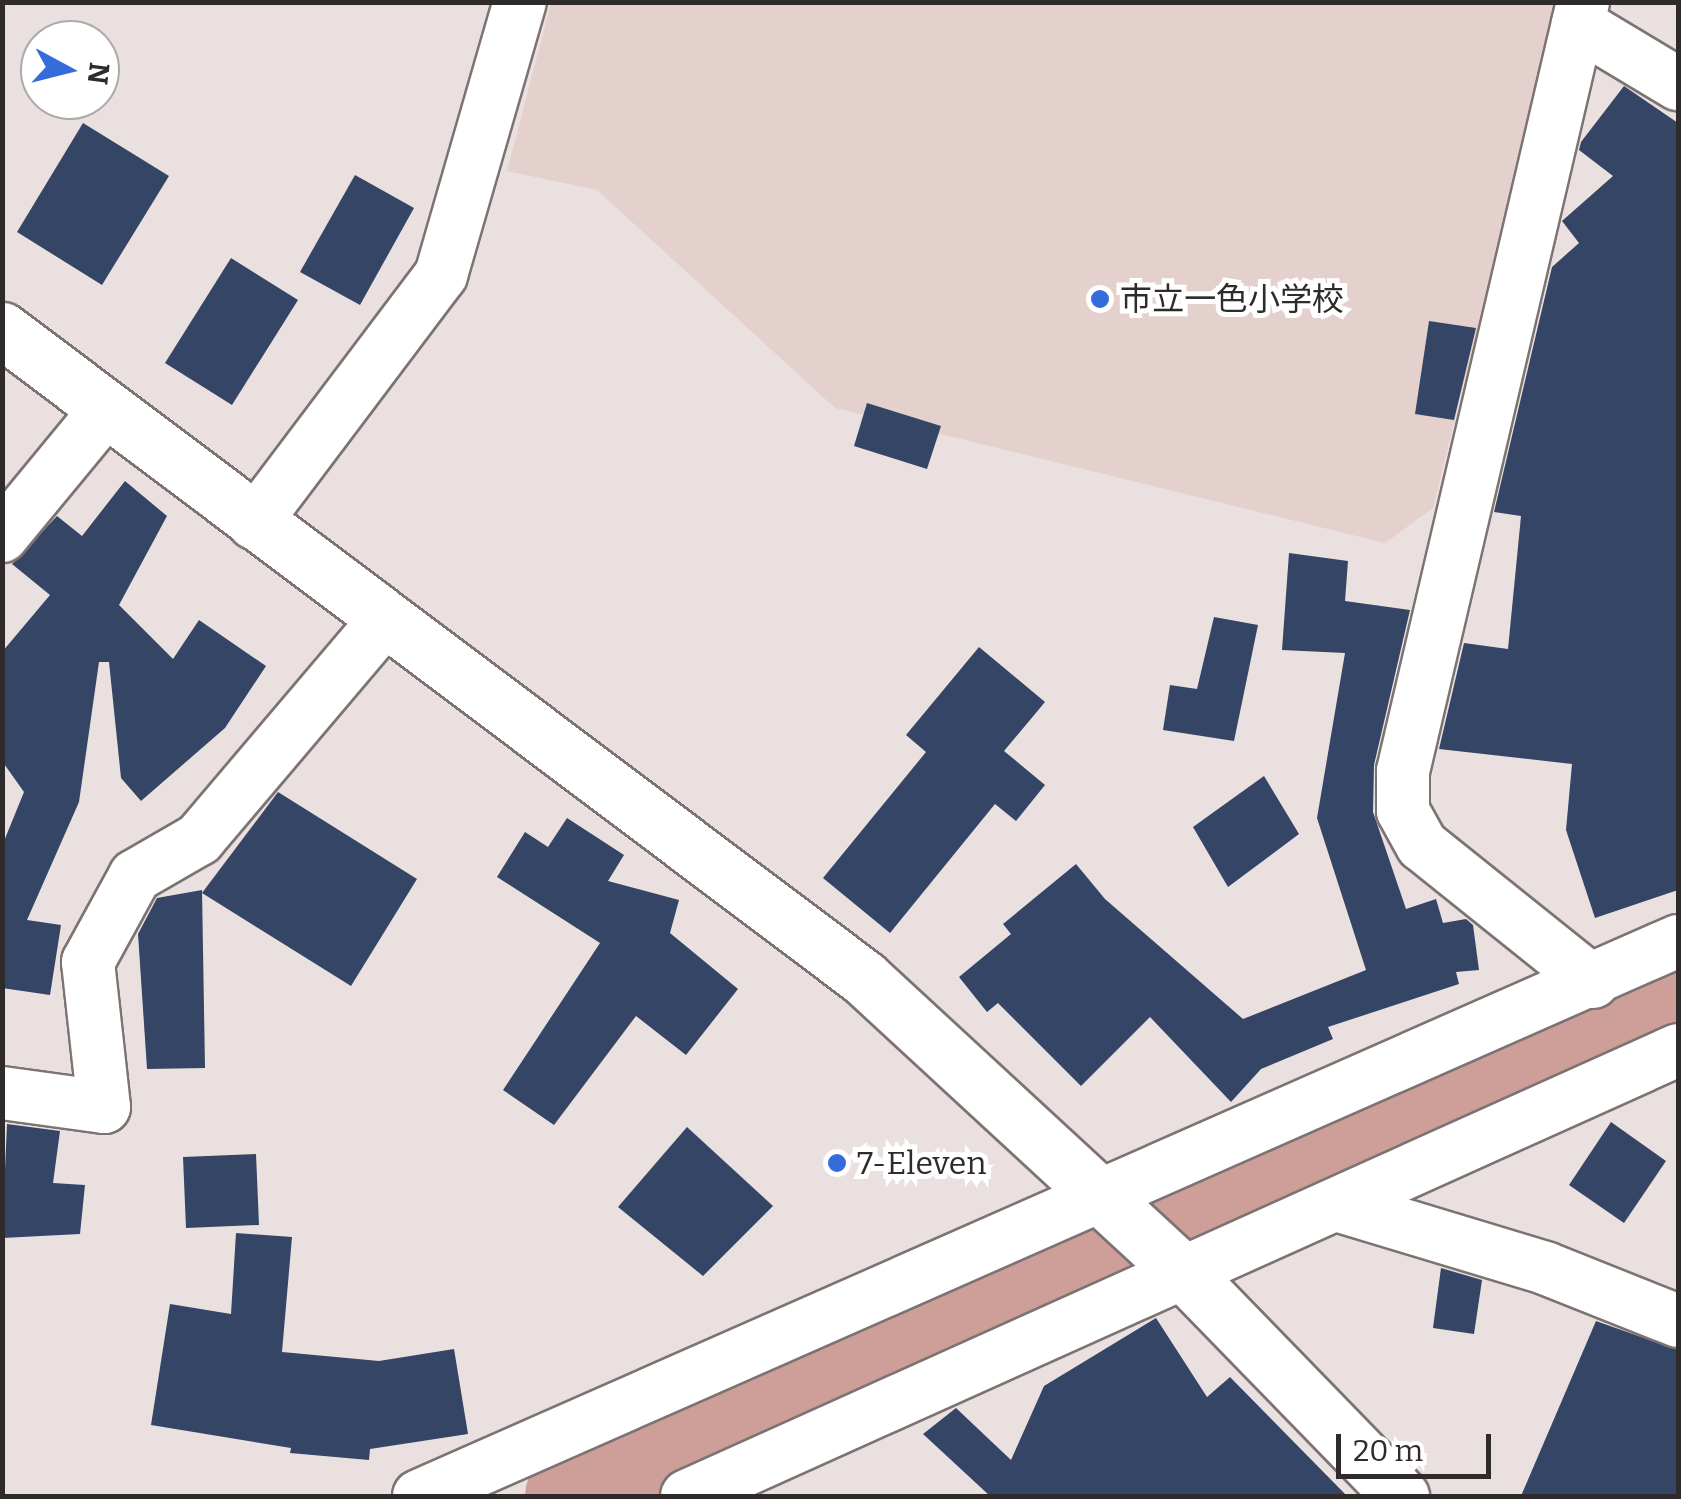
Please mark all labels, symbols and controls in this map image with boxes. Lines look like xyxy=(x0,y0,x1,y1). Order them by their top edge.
north arrow xyxy=(20,20,120,120)
text: N xyxy=(81,61,116,86)
place label: 市立一色小学校 xyxy=(1120,280,1344,318)
marker: 市立一色小学校 xyxy=(1089,288,1111,310)
place label: 7-Eleven xyxy=(857,1144,986,1182)
marker: 7-Eleven xyxy=(826,1152,848,1174)
scale bar xyxy=(1341,1414,1496,1476)
text: 20 m xyxy=(1353,1433,1423,1469)

